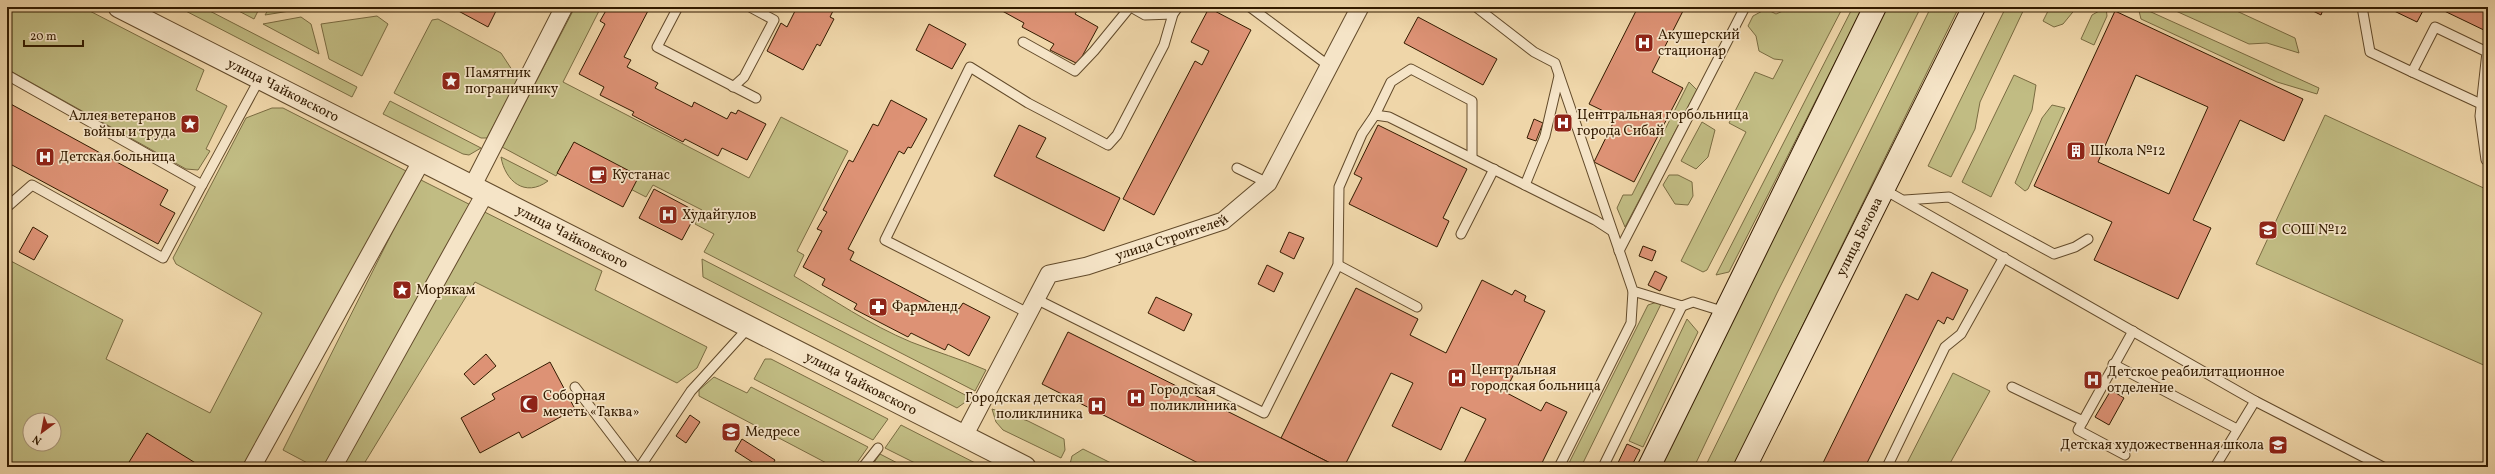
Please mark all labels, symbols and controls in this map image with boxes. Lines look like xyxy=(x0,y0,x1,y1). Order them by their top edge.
scale bar xyxy=(24,22,83,48)
place label: Акушерский стационар xyxy=(1658,26,1740,61)
text: 20 m xyxy=(30,29,57,45)
hospital icon: Акушерский стационар xyxy=(1633,32,1655,54)
street label: улица Чайковского xyxy=(224,54,342,127)
place label: Памятник пограничнику xyxy=(465,64,559,99)
place icon: Памятник пограничнику xyxy=(440,70,462,92)
place label: Центральная горбольница города Сибай xyxy=(1577,106,1749,141)
place label: Аллея ветеранов войны и труда xyxy=(69,107,176,142)
hospital icon: Центральная горбольница города Сибай xyxy=(1552,112,1574,134)
place icon: Аллея ветеранов войны и труда xyxy=(179,113,201,135)
building icon: Школа №12 xyxy=(2065,140,2087,162)
place label: Школа №12 xyxy=(2090,142,2166,161)
hospital icon: Детская больница xyxy=(34,146,56,168)
place label: Детская больница xyxy=(59,148,176,167)
cafe icon: Кустанас xyxy=(587,164,609,186)
place label: Кустанас xyxy=(612,166,670,185)
street label: улица Белова xyxy=(1832,194,1887,280)
street label: улица Чайковского xyxy=(513,201,631,273)
hospital icon: Худайгулов xyxy=(657,204,679,226)
place label: Худайгулов xyxy=(682,206,757,225)
street label: улица Строителей xyxy=(1113,210,1233,266)
school or university icon: СОШ №12 xyxy=(2257,219,2279,241)
place label: СОШ №12 xyxy=(2282,221,2347,240)
place icon: Морякам xyxy=(391,279,413,301)
place label: Морякам xyxy=(416,281,476,300)
pharmacy icon: Фармленд xyxy=(867,296,889,318)
place label: Фармленд xyxy=(892,298,958,317)
street label: улица Чайковского xyxy=(802,347,920,420)
place label: Центральная городская больница xyxy=(1471,361,1601,396)
place label: Детское реабилитационное отделение xyxy=(2107,363,2285,398)
hospital icon: Центральная городская больница xyxy=(1446,367,1468,389)
hospital icon: Детское реабилитационное отделение xyxy=(2082,369,2104,391)
place label: Городская поликлиника xyxy=(1150,381,1237,416)
place label: Соборная мечеть «Таква» xyxy=(543,387,640,422)
hospital icon: Городская поликлиника xyxy=(1125,387,1147,409)
place label: Городская детская поликлиника xyxy=(965,389,1083,424)
mosque icon: Соборная мечеть «Таква» xyxy=(518,393,540,415)
hospital icon: Городская детская поликлиника xyxy=(1086,395,1108,417)
north arrow xyxy=(22,412,62,452)
school or university icon: Медресе xyxy=(720,421,742,443)
place label: Медресе xyxy=(745,423,800,442)
text: N xyxy=(30,431,45,448)
school or university icon: Детская художественная школа xyxy=(2267,434,2289,456)
place label: Детская художественная школа xyxy=(2060,436,2264,455)

